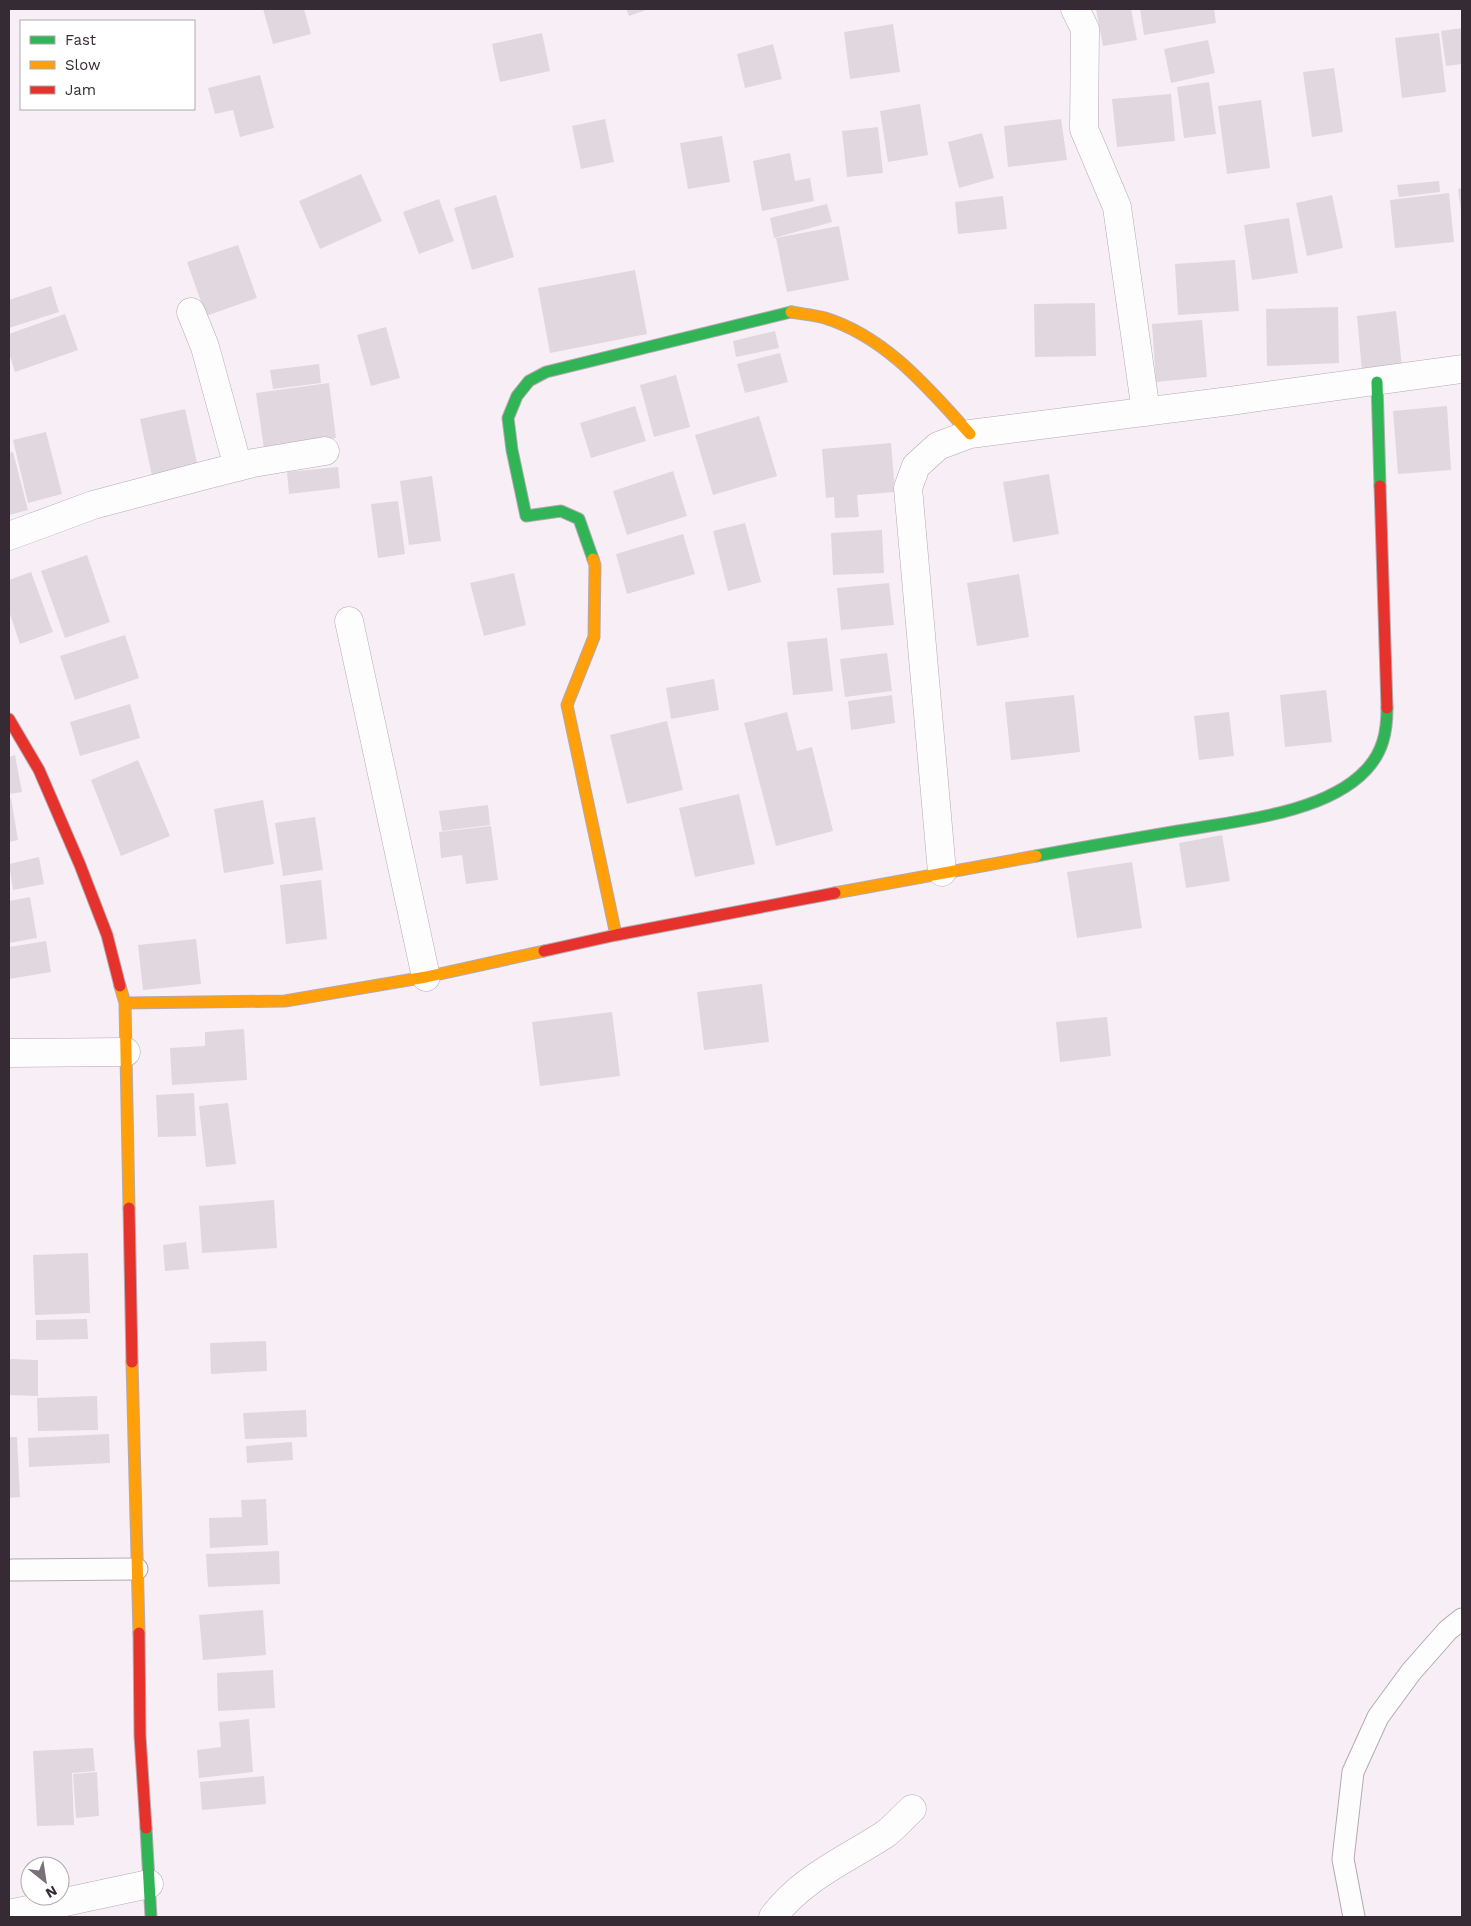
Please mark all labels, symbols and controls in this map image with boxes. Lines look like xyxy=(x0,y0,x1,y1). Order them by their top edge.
legend xyxy=(20,20,195,110)
text: Fast xyxy=(65,31,97,49)
text: Slow xyxy=(65,56,101,74)
text: Jam xyxy=(65,81,96,99)
north arrow xyxy=(20,1856,70,1906)
text: N xyxy=(43,1883,60,1902)

